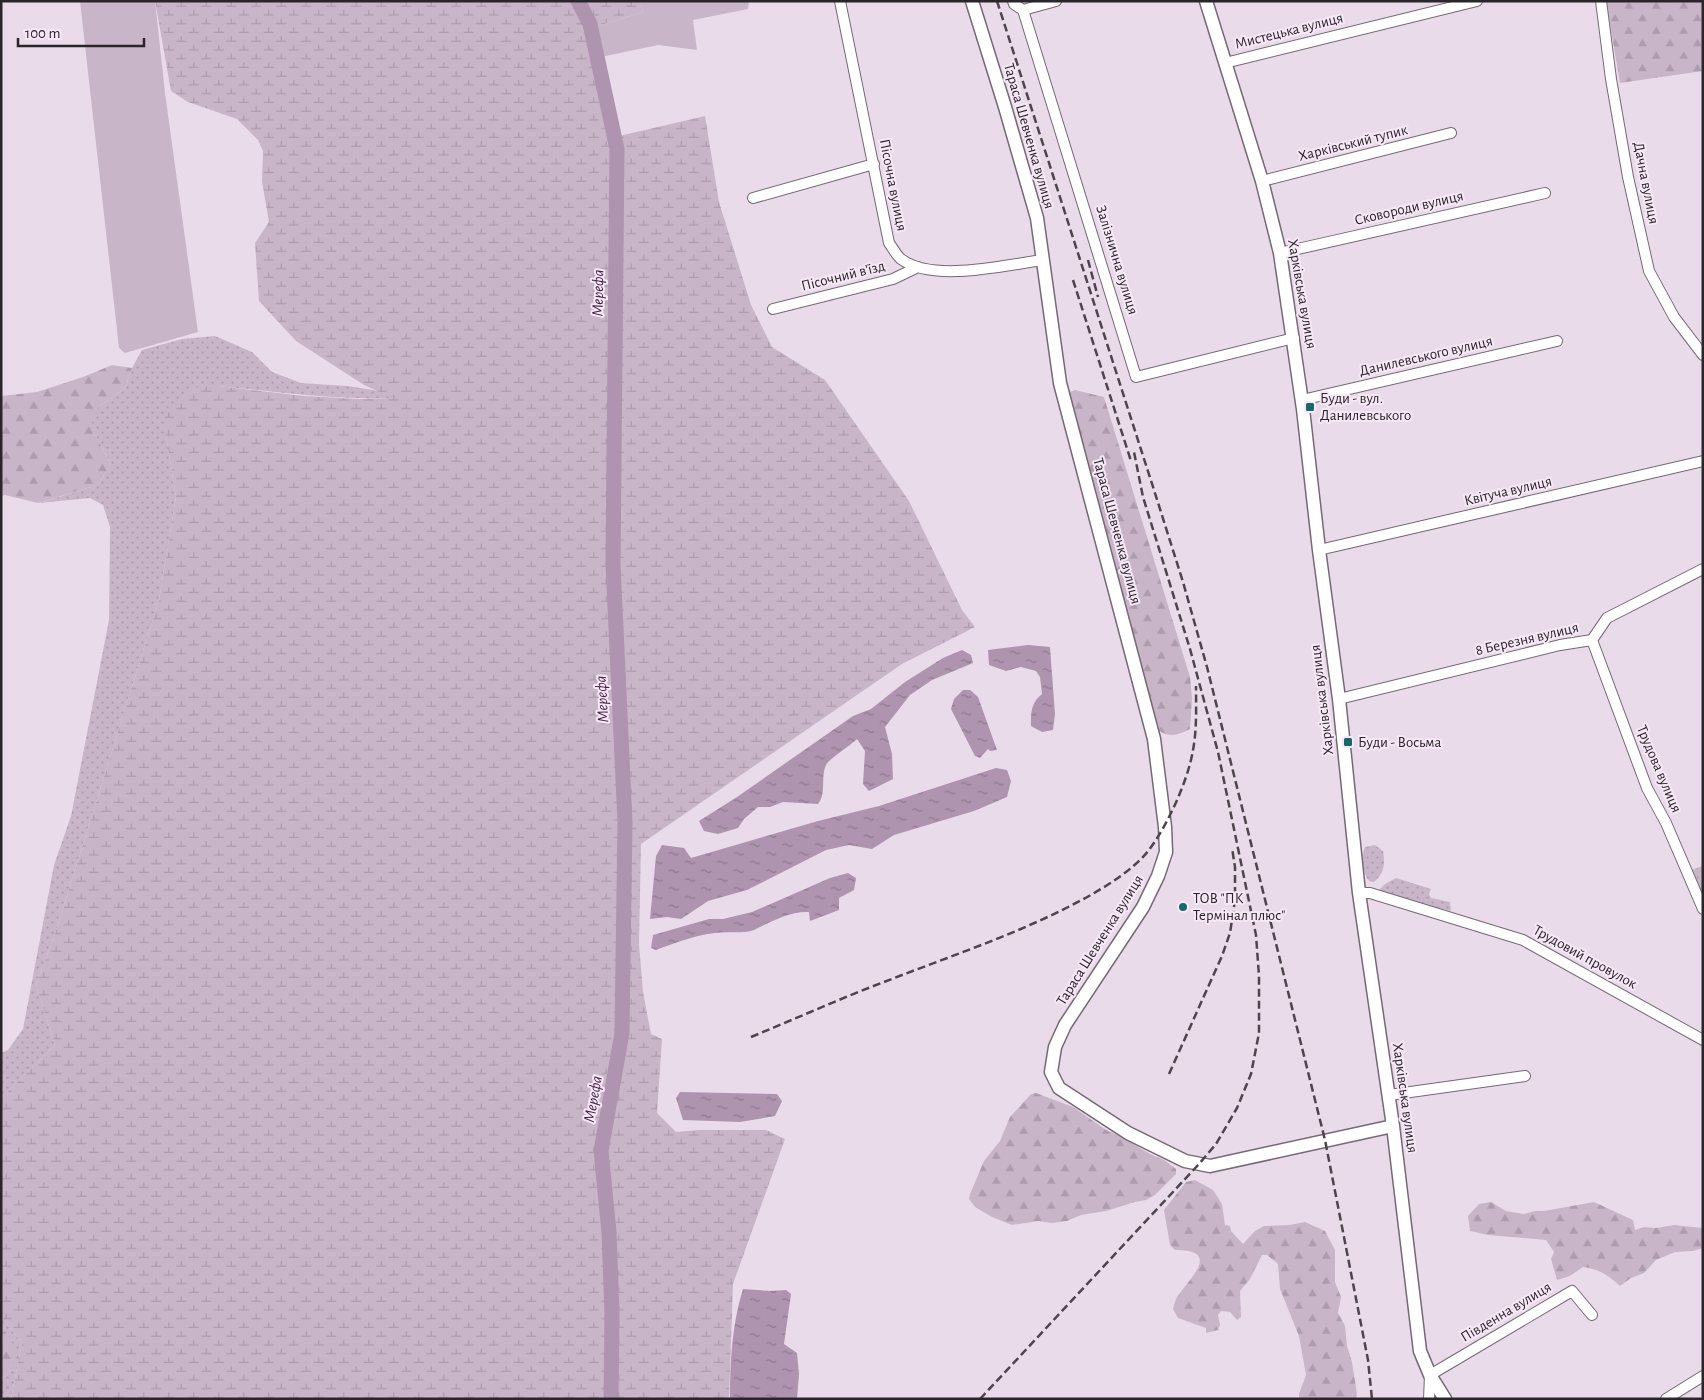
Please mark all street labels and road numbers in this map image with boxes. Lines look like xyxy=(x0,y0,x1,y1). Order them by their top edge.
street label: Мистецька вулиця xyxy=(1233,10,1345,52)
street label: Тараса Шевченка вулиця xyxy=(1001,62,1057,210)
street label: Харківський тупик xyxy=(1297,122,1409,164)
street label: Пісочна вулиця xyxy=(877,138,909,232)
street label: Дачна вулиця xyxy=(1631,141,1661,225)
street label: Сковороди вулиця xyxy=(1353,188,1465,228)
street label: Залізнична вулиця xyxy=(1093,204,1141,316)
street label: Харківська вулиця xyxy=(1285,238,1319,350)
street label: Пісочний в’їзд xyxy=(799,258,887,294)
street label: Данилевського вулиця xyxy=(1358,333,1494,379)
street label: Тараса Шевченка вулиця xyxy=(1090,456,1144,606)
street label: Квітуча вулиця xyxy=(1463,474,1553,508)
street label: 8 Березня вулиця xyxy=(1474,620,1580,658)
street label: Харківська вулиця xyxy=(1308,644,1336,756)
street label: Трудова вулиця xyxy=(1634,723,1684,815)
street label: Тараса Шевченка вулиця xyxy=(1054,872,1146,1008)
street label: Трудовий провулок xyxy=(1531,922,1639,992)
street label: Харківська вулиця xyxy=(1390,1042,1420,1154)
street label: Південна вулиця xyxy=(1458,1279,1554,1345)

